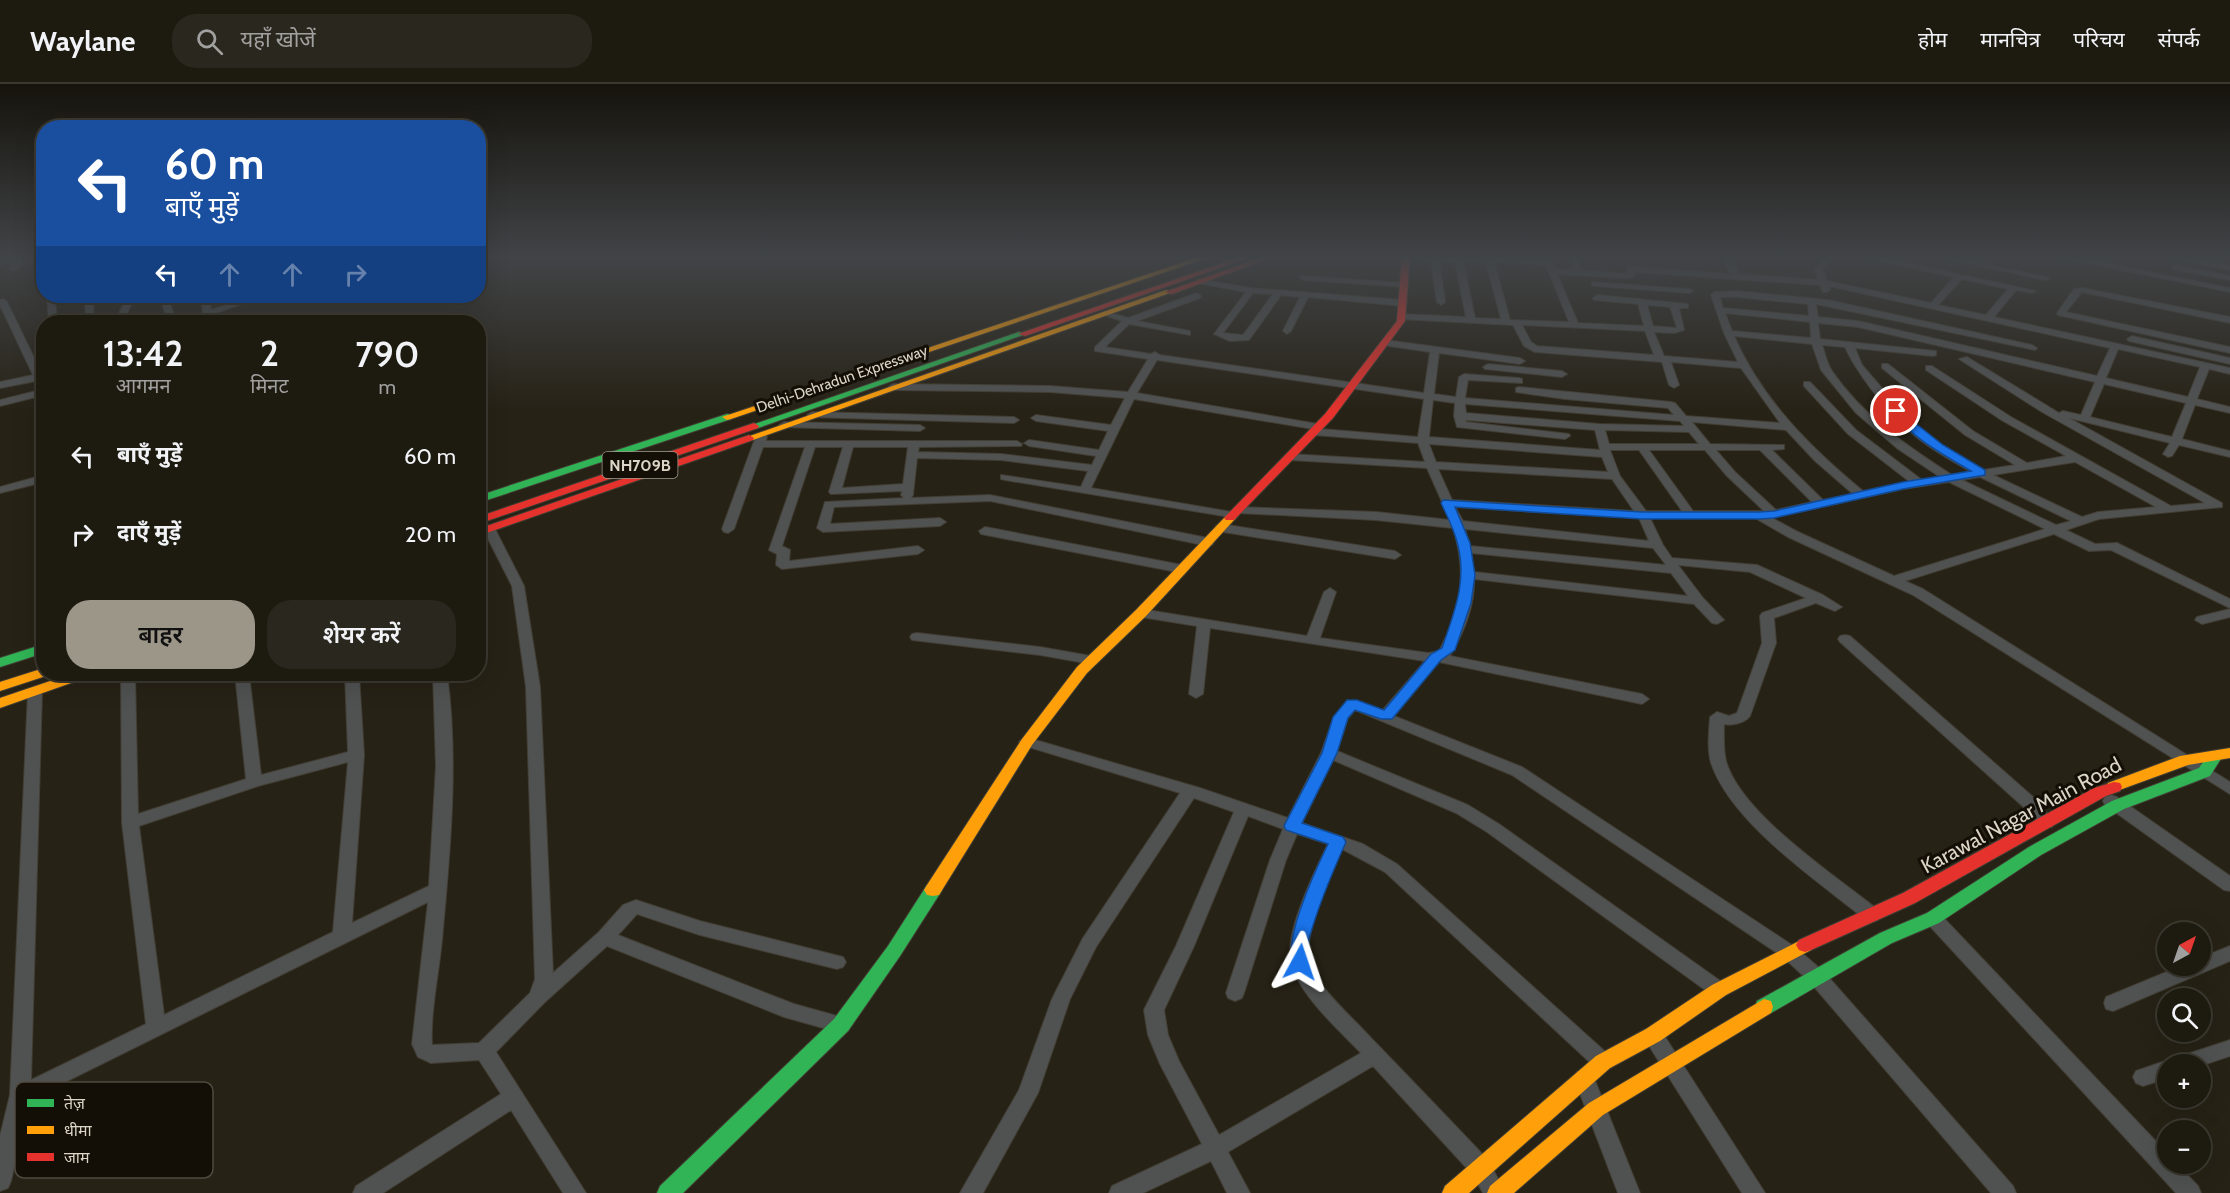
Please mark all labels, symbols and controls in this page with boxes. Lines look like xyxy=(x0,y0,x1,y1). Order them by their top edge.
search box xyxy=(172,14,592,68)
text: Waylane xyxy=(30,24,136,58)
icon: search xyxy=(193,25,226,58)
text: यहाँ खोजें xyxy=(241,26,316,53)
text: होम xyxy=(1918,27,1947,52)
text: मानचित्र xyxy=(1980,27,2040,52)
text: परिचय xyxy=(2073,27,2125,52)
text: संपर्क xyxy=(2158,27,2200,52)
text: 60 m xyxy=(165,138,264,190)
icon: left xyxy=(66,144,144,222)
text: बाएँ मुड़ें xyxy=(165,190,239,223)
icon: left xyxy=(150,258,183,291)
icon: ahead xyxy=(213,258,246,291)
icon: ahead xyxy=(276,258,309,291)
icon: right xyxy=(339,258,372,291)
text: 13:42 xyxy=(103,331,183,375)
text: 2 xyxy=(260,331,279,375)
text: 790 xyxy=(355,332,419,376)
street label: Delhi-Dehradun Expressway xyxy=(754,341,930,417)
text: आगमन xyxy=(116,374,171,398)
text: मिनट xyxy=(250,374,289,398)
text: m xyxy=(378,375,396,399)
pin xyxy=(1870,385,1921,436)
icon: arrive xyxy=(1879,394,1912,427)
icon: left xyxy=(66,440,99,473)
text: बाएँ मुड़ें xyxy=(117,441,182,468)
text: 60 m xyxy=(404,443,456,470)
road number: NH709B xyxy=(602,452,678,478)
icon: right xyxy=(66,518,99,551)
text: दाएँ मुड़ें xyxy=(117,519,181,546)
text: 20 m xyxy=(405,521,456,548)
button: बाहर xyxy=(66,600,255,669)
button: शेयर करें xyxy=(267,600,456,669)
street label: Karawal Nagar Main Road xyxy=(1917,752,2125,878)
north arrow xyxy=(2157,922,2211,976)
map controls xyxy=(2157,922,2211,1174)
position arrow xyxy=(1268,930,1332,994)
button: search xyxy=(2157,988,2211,1042)
button: + xyxy=(2157,1054,2211,1108)
legend xyxy=(15,1082,213,1178)
text: तेज़ xyxy=(64,1094,86,1113)
button: − xyxy=(2157,1120,2211,1174)
text: धीमा xyxy=(64,1121,93,1140)
text: जाम xyxy=(64,1148,90,1167)

